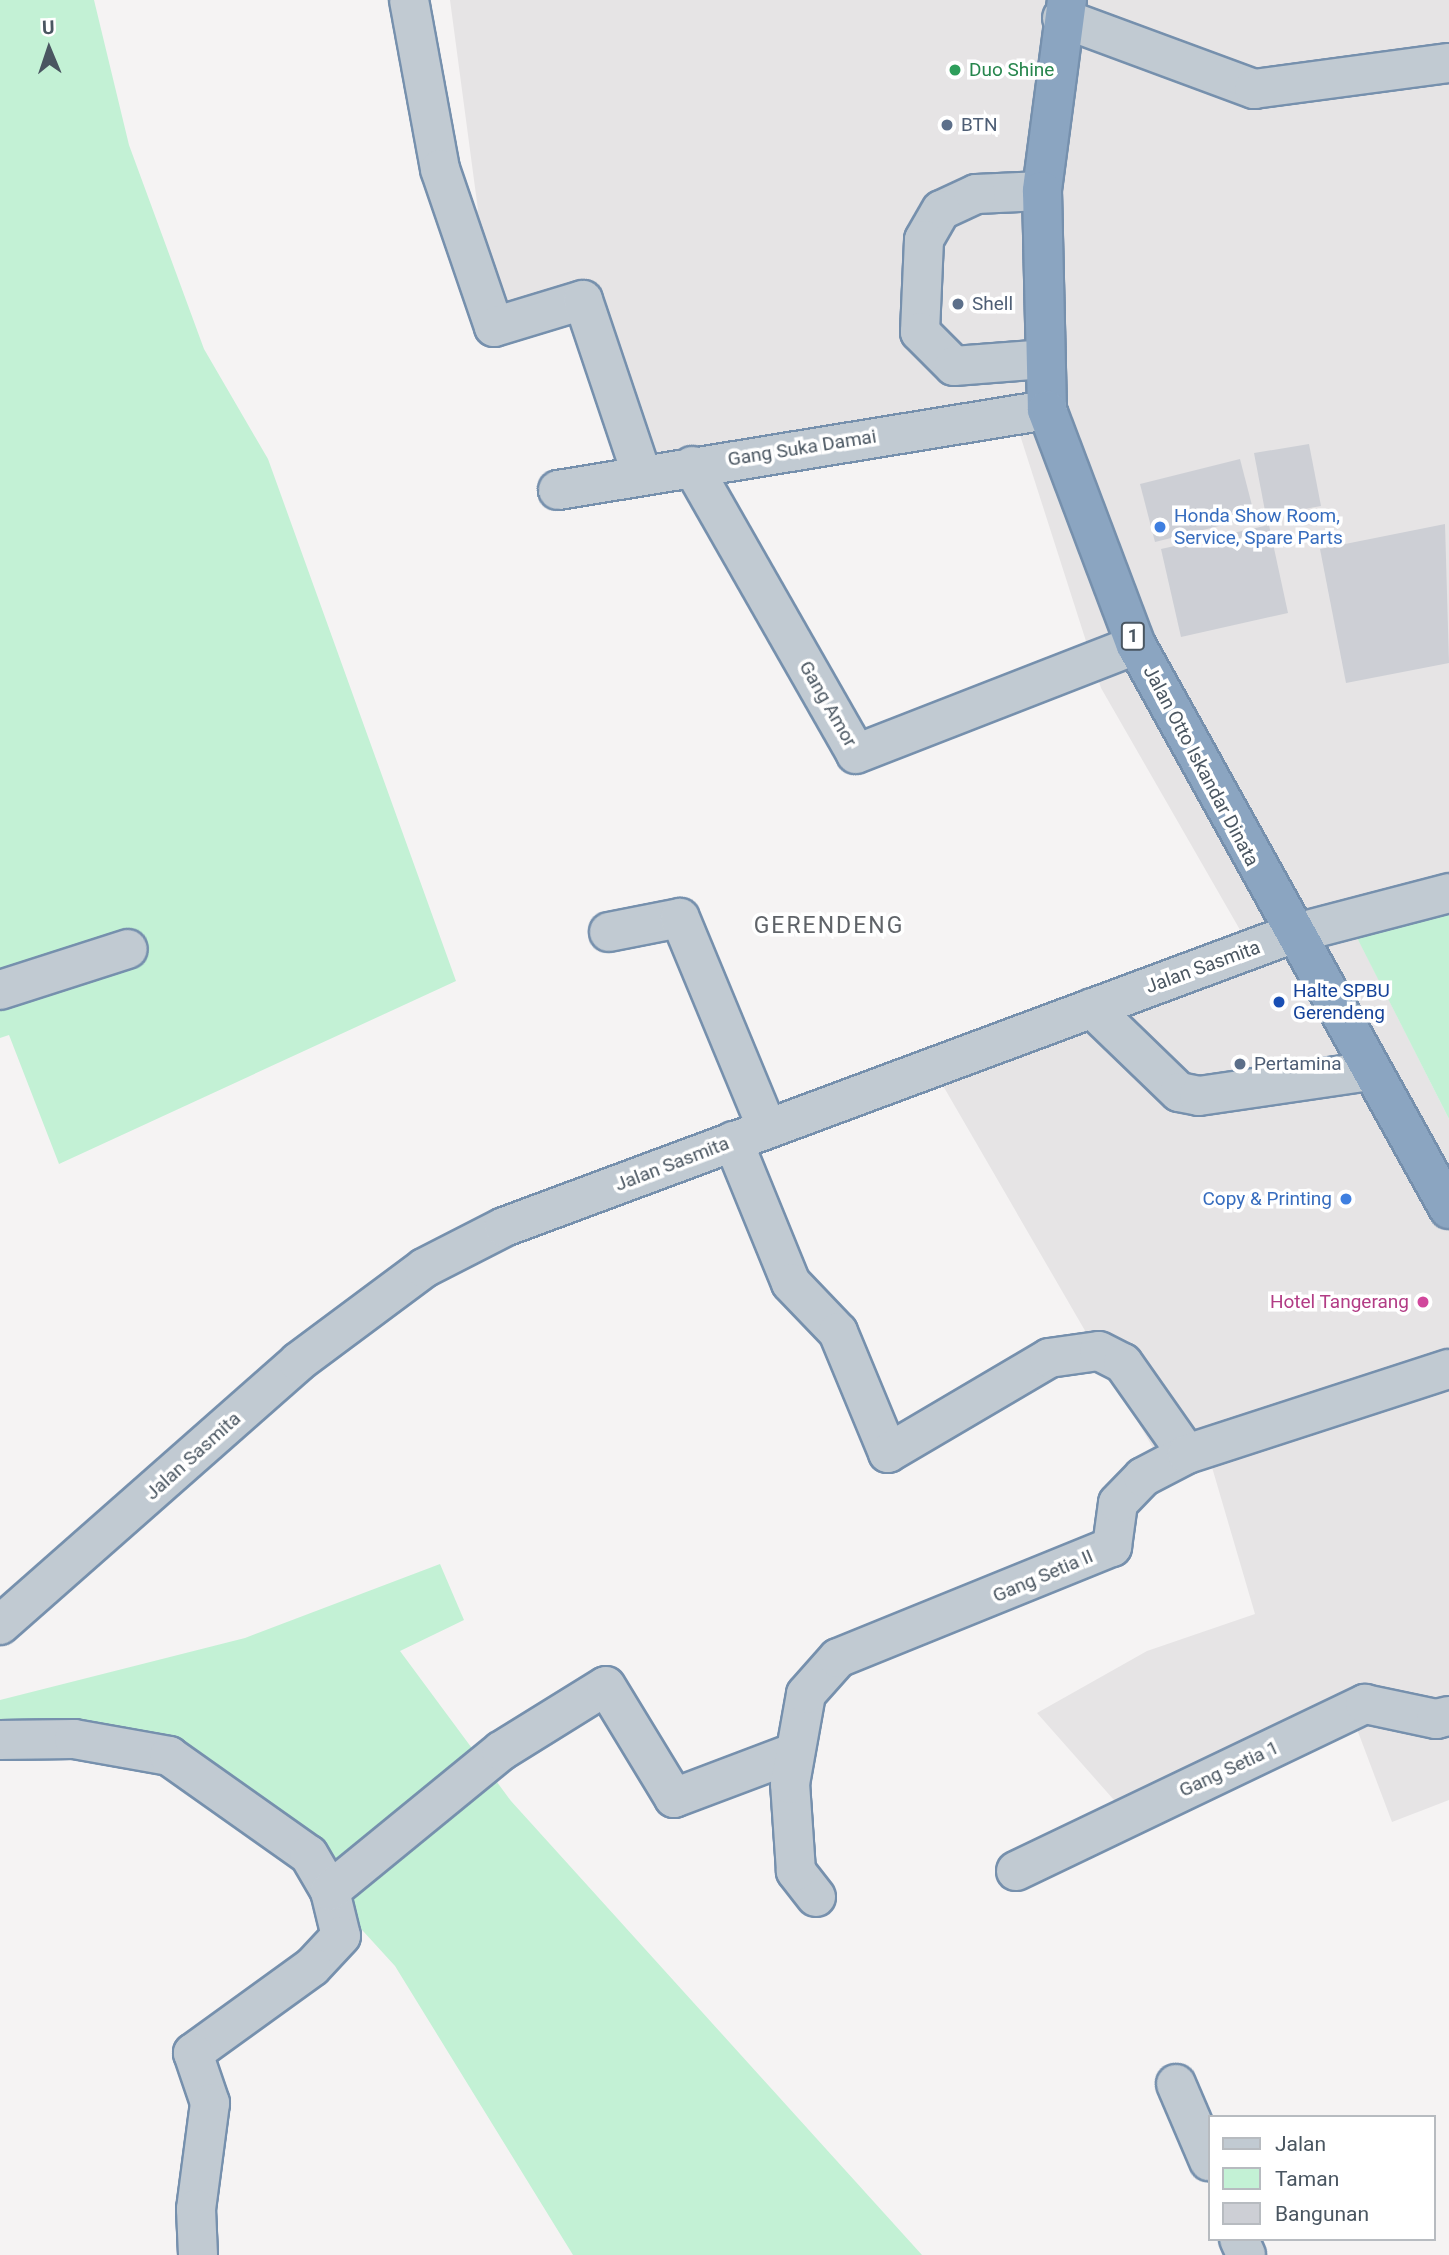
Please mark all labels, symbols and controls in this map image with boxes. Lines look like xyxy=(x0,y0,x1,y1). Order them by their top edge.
north arrow xyxy=(14,14,84,84)
text: U xyxy=(42,16,55,39)
place label: Duo Shine xyxy=(969,59,1054,81)
marker: Duo Shine xyxy=(947,62,963,78)
place label: BTN xyxy=(961,114,997,136)
marker: BTN xyxy=(939,117,955,133)
place label: Shell xyxy=(972,293,1013,315)
marker: Shell xyxy=(950,296,966,312)
street label: Gang Suka Damai xyxy=(726,425,878,471)
place label: Honda Show Room, Service, Spare Parts xyxy=(1174,505,1343,549)
marker: Honda Show Room, Service, Spare Parts xyxy=(1152,519,1168,535)
road number: 1 xyxy=(1121,622,1145,650)
street label: Gang Amor xyxy=(794,657,862,751)
street label: Jalan Otto Iskandar Dinata xyxy=(1138,662,1264,870)
district label: GERENDENG xyxy=(755,912,903,940)
street label: Jalan Sasmita xyxy=(1143,936,1263,998)
place label: Halte SPBU Gerendeng xyxy=(1293,980,1390,1024)
marker: Halte SPBU Gerendeng xyxy=(1271,994,1287,1010)
place label: Pertamina xyxy=(1254,1053,1342,1075)
marker: Pertamina xyxy=(1232,1056,1248,1072)
street label: Jalan Sasmita xyxy=(612,1132,732,1196)
place label: Copy & Printing xyxy=(1202,1188,1332,1210)
marker: Copy & Printing xyxy=(1338,1191,1354,1207)
place label: Hotel Tangerang xyxy=(1270,1291,1409,1313)
marker: Hotel Tangerang xyxy=(1415,1294,1431,1310)
street label: Jalan Sasmita xyxy=(141,1407,245,1505)
street label: Gang Setia II xyxy=(989,1545,1097,1607)
street label: Gang Setia 1 xyxy=(1176,1736,1282,1802)
legend xyxy=(1208,2115,1435,2241)
text: Jalan xyxy=(1275,2132,1326,2156)
text: Taman xyxy=(1275,2167,1339,2191)
text: Bangunan xyxy=(1275,2202,1369,2226)

